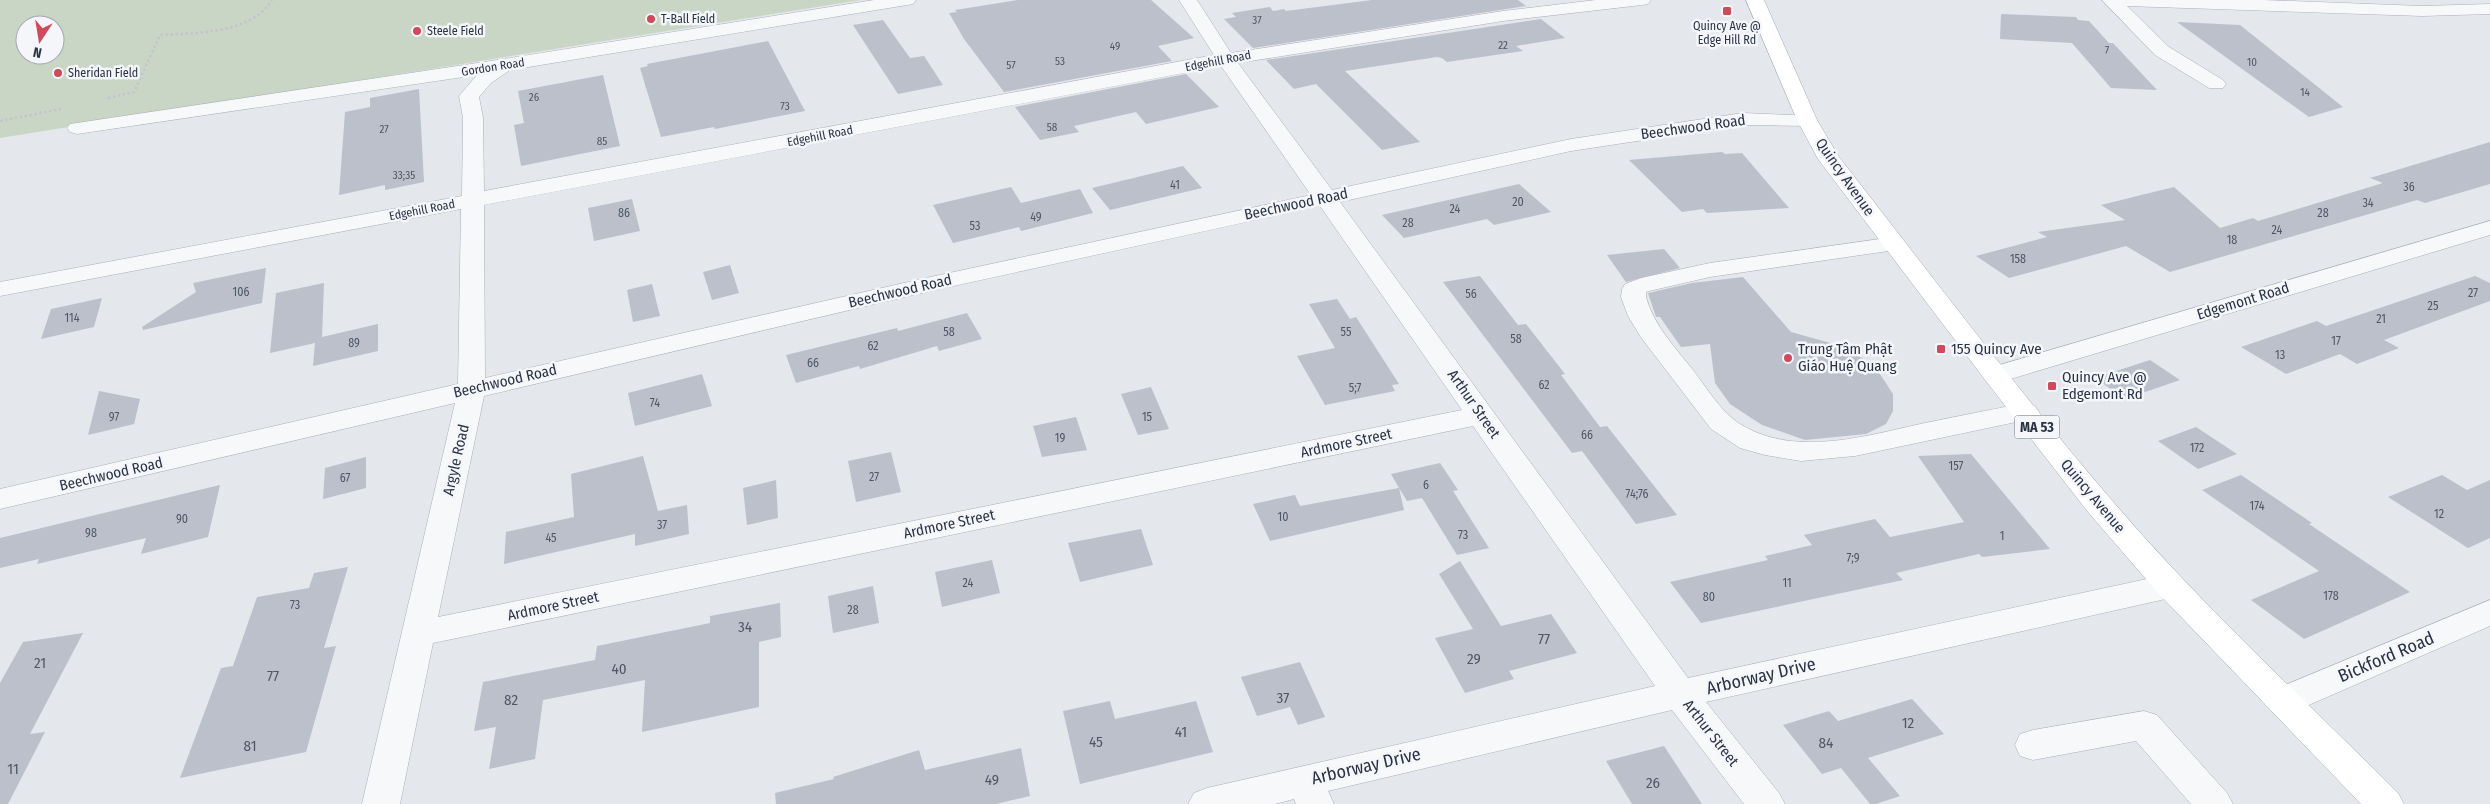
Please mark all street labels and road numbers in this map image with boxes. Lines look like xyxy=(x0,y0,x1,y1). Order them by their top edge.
street label: Edgehill Road xyxy=(1184,48,1252,74)
street label: Gordon Road xyxy=(460,55,526,79)
street label: Beechwood Road xyxy=(1639,111,1747,143)
street label: Edgehill Road xyxy=(786,123,854,149)
street label: Quincy Avenue xyxy=(1812,135,1878,219)
street label: Beechwood Road xyxy=(1242,184,1350,224)
street label: Edgehill Road xyxy=(388,197,456,223)
street label: Beechwood Road xyxy=(847,270,953,312)
street label: Edgemont Road xyxy=(2195,278,2291,324)
street label: Beechwood Road xyxy=(452,360,558,402)
street label: Arthur Street xyxy=(1444,366,1504,442)
road number: MA 53 xyxy=(2014,416,2060,438)
street label: Argyle Road xyxy=(439,423,473,497)
street label: Ardmore Street xyxy=(1299,425,1393,461)
street label: Beechwood Road xyxy=(58,453,164,495)
street label: Quincy Avenue xyxy=(2057,455,2129,537)
street label: Ardmore Street xyxy=(902,506,996,542)
street label: Ardmore Street xyxy=(506,588,600,624)
street label: Bickford Road xyxy=(2335,627,2437,687)
street label: Arborway Drive xyxy=(1704,653,1818,699)
street label: Arthur Street xyxy=(1679,696,1743,770)
street label: Arborway Drive xyxy=(1309,743,1423,789)

